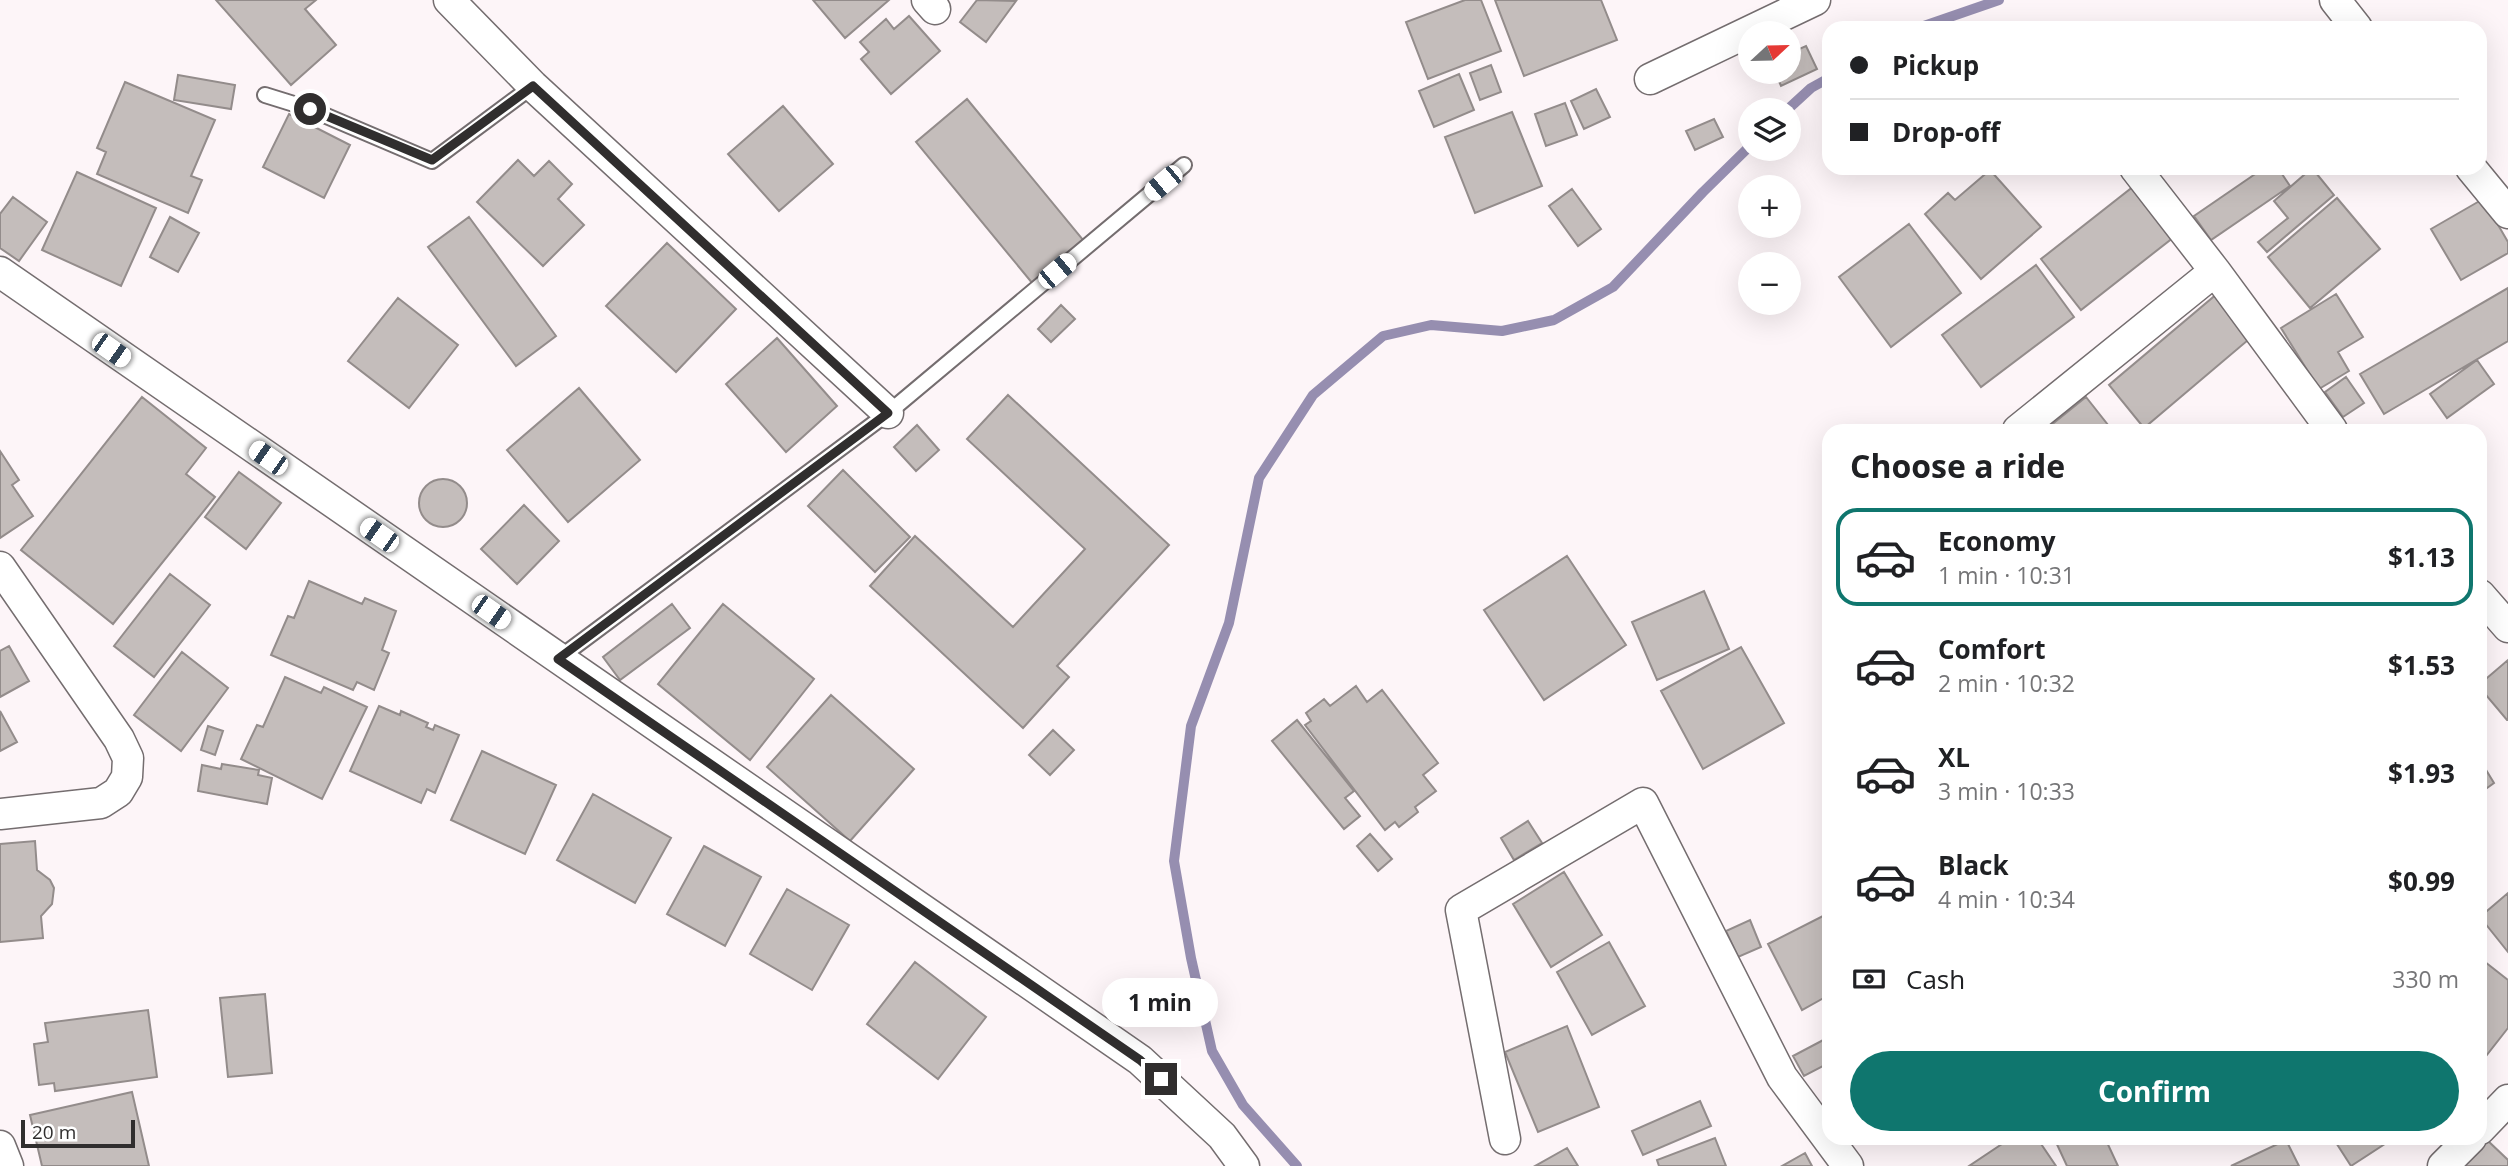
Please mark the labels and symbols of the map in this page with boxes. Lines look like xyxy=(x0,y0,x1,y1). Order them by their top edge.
north arrow xyxy=(1738,21,1801,84)
route start xyxy=(294,93,326,125)
car xyxy=(1141,161,1186,205)
car xyxy=(1035,249,1080,293)
car xyxy=(88,329,135,371)
car xyxy=(245,437,292,479)
car xyxy=(356,514,403,556)
car xyxy=(468,591,515,633)
callout: 1 min xyxy=(1103,978,1219,1026)
route end xyxy=(1145,1063,1177,1095)
scale bar xyxy=(21,1117,135,1149)

